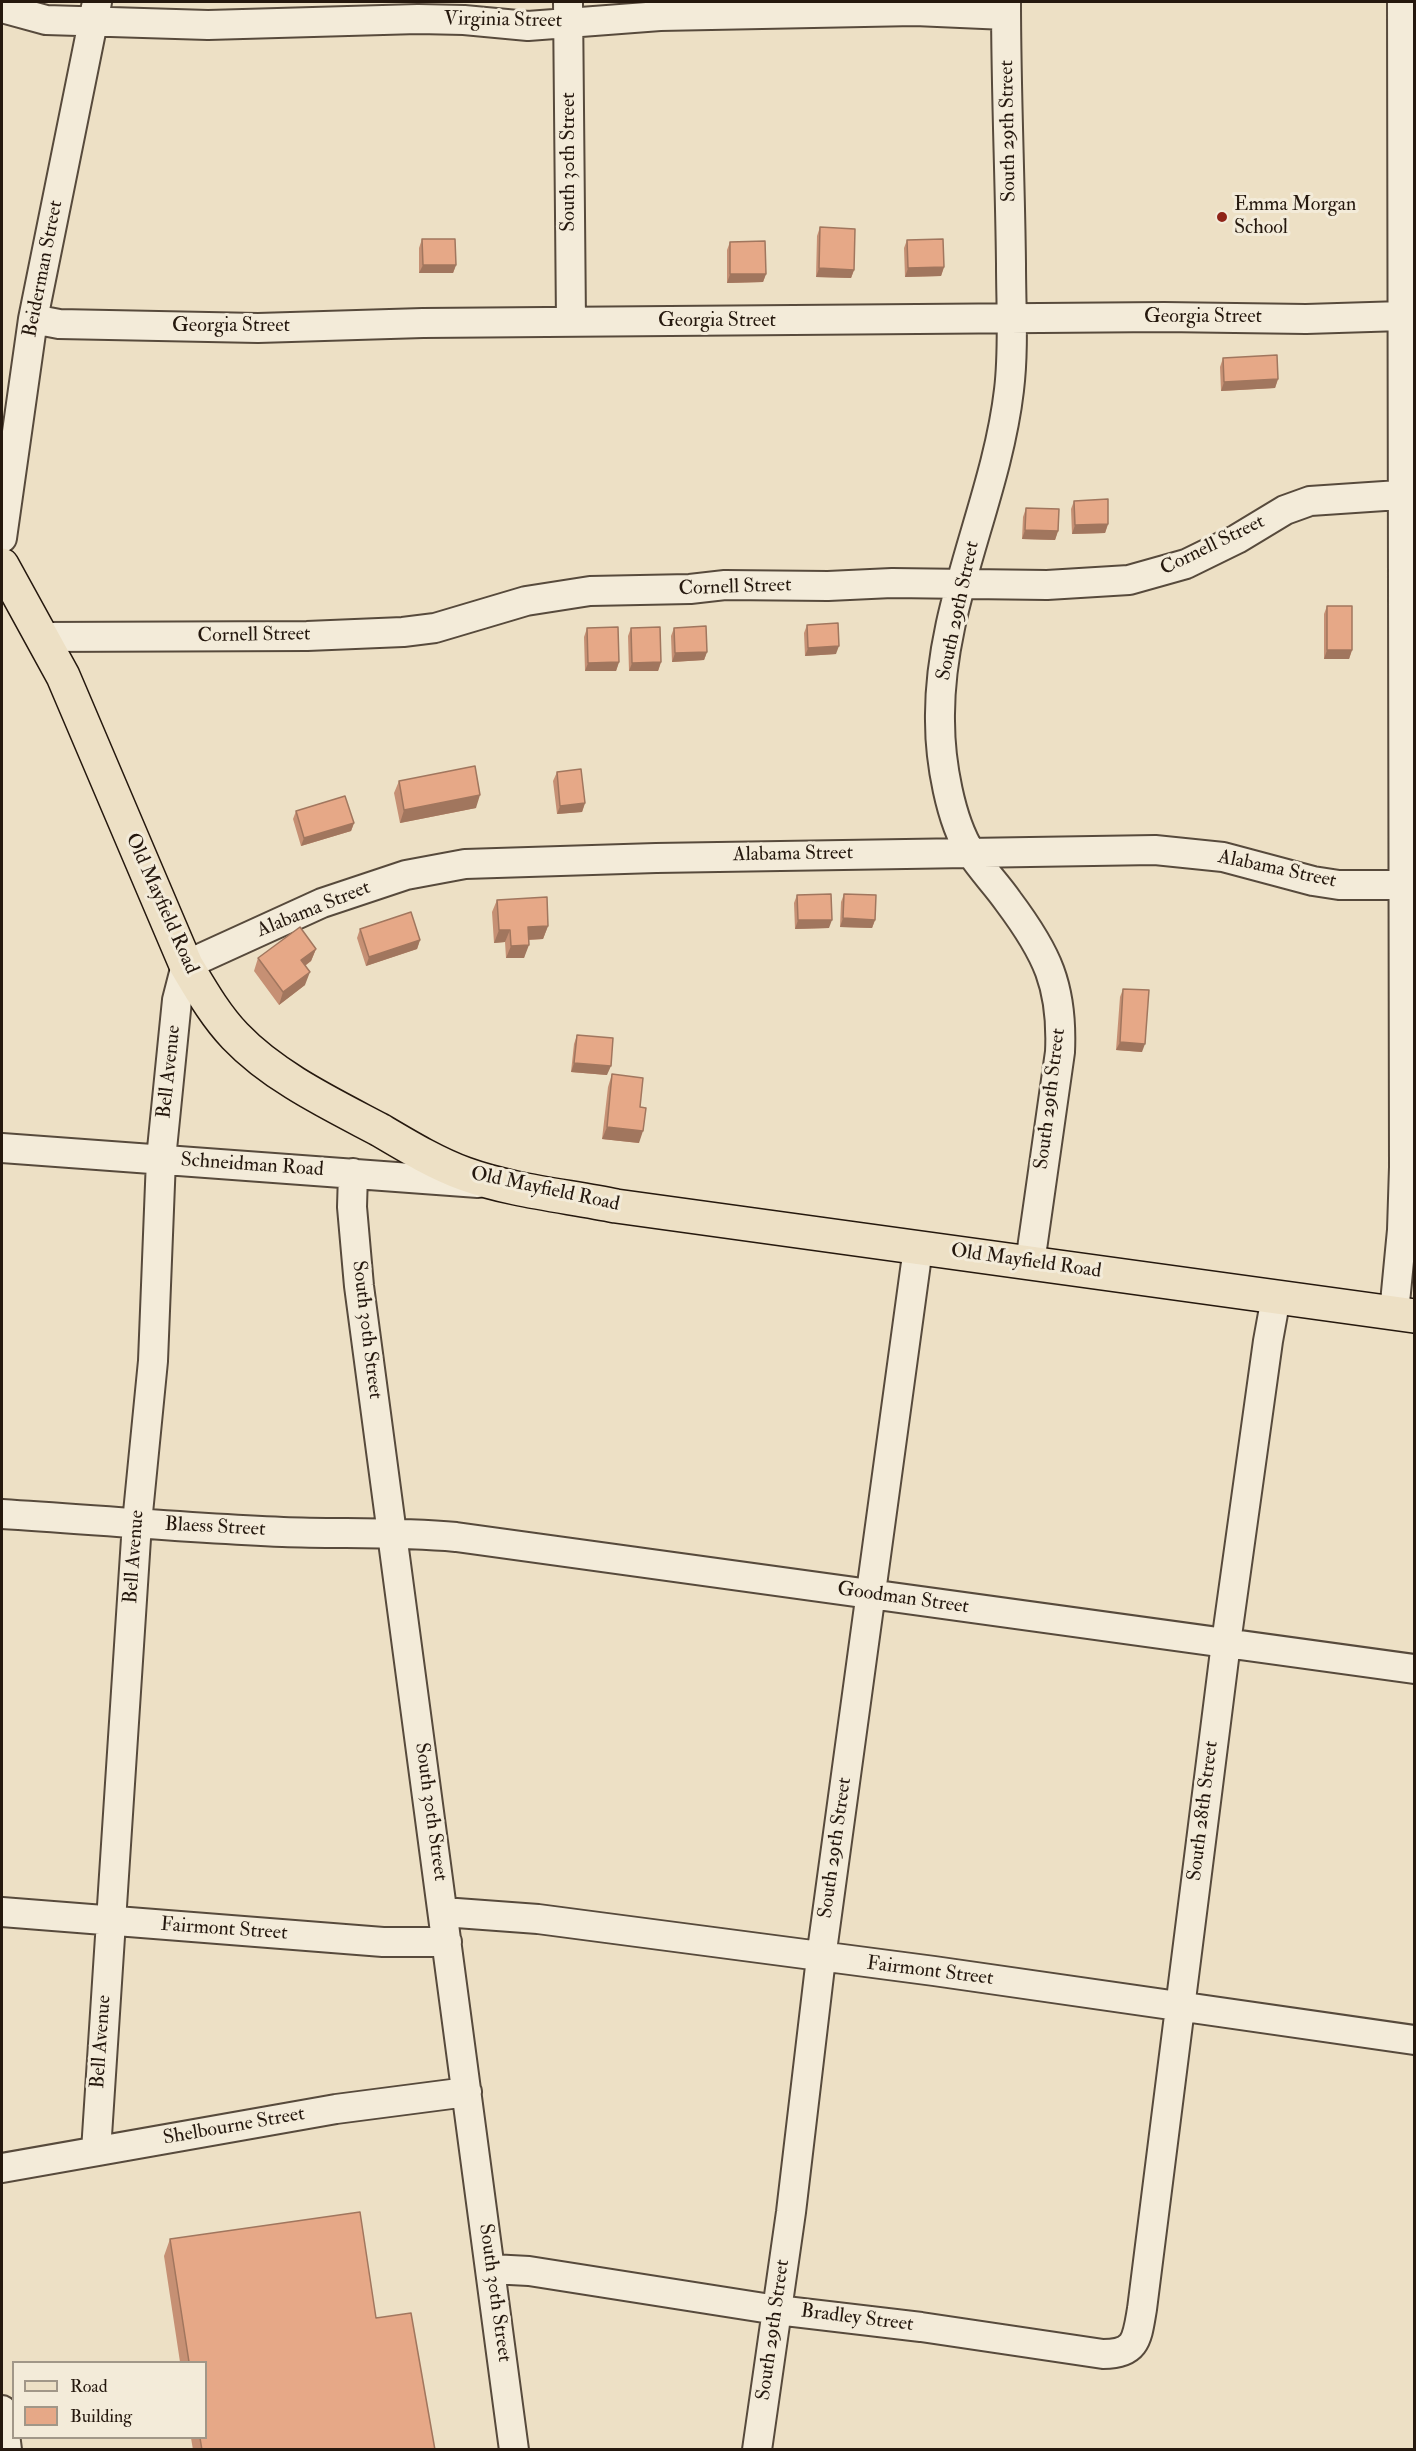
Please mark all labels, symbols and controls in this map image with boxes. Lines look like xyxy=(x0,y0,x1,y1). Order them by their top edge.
street label: Virginia Street xyxy=(444,8,562,34)
street label: South 29th Street xyxy=(996,60,1022,202)
street label: South 30th Street xyxy=(558,92,582,232)
place label: Emma Morgan School xyxy=(1234,194,1356,241)
street label: Beiderman Street xyxy=(19,199,69,339)
marker: Emma Morgan School xyxy=(1215,210,1229,224)
street label: Georgia Street xyxy=(1144,306,1262,330)
street label: Georgia Street xyxy=(658,310,776,334)
street label: Georgia Street xyxy=(172,315,290,339)
street label: Cornell Street xyxy=(1157,510,1269,582)
street label: South 29th Street xyxy=(933,539,985,683)
street label: Cornell Street xyxy=(678,574,792,602)
street label: Cornell Street xyxy=(197,623,311,649)
street label: Old Mayfield Road xyxy=(119,830,203,978)
street label: Alabama Street xyxy=(733,842,853,868)
street label: Alabama Street xyxy=(1216,846,1338,894)
street label: Alabama Street xyxy=(254,876,374,944)
street label: Bell Avenue xyxy=(153,1024,187,1120)
street label: South 29th Street xyxy=(1030,1027,1072,1171)
street label: Schneidman Road xyxy=(180,1149,324,1183)
street label: Old Mayfield Road xyxy=(468,1163,622,1217)
street label: Old Mayfield Road xyxy=(949,1240,1103,1284)
street label: South 30th Street xyxy=(346,1259,386,1401)
street label: Bell Avenue xyxy=(120,1509,150,1605)
street label: Blaess Street xyxy=(164,1513,266,1543)
street label: Goodman Street xyxy=(836,1578,970,1620)
street label: South 28th Street xyxy=(1183,1740,1225,1882)
street label: South 30th Street xyxy=(408,1741,452,1883)
street label: South 29th Street xyxy=(814,1776,858,1920)
street label: Fairmont Street xyxy=(160,1914,288,1946)
street label: Fairmont Street xyxy=(865,1952,995,1992)
street label: Bell Avenue xyxy=(87,1994,117,2090)
street label: Shelbourne Street xyxy=(161,2103,307,2151)
street label: South 30th Street xyxy=(472,2222,516,2364)
street label: South 29th Street xyxy=(752,2258,796,2402)
street label: Bradley Street xyxy=(799,2300,915,2338)
legend xyxy=(12,2361,207,2439)
text: Road xyxy=(70,2375,108,2398)
text: Building xyxy=(70,2405,132,2428)

